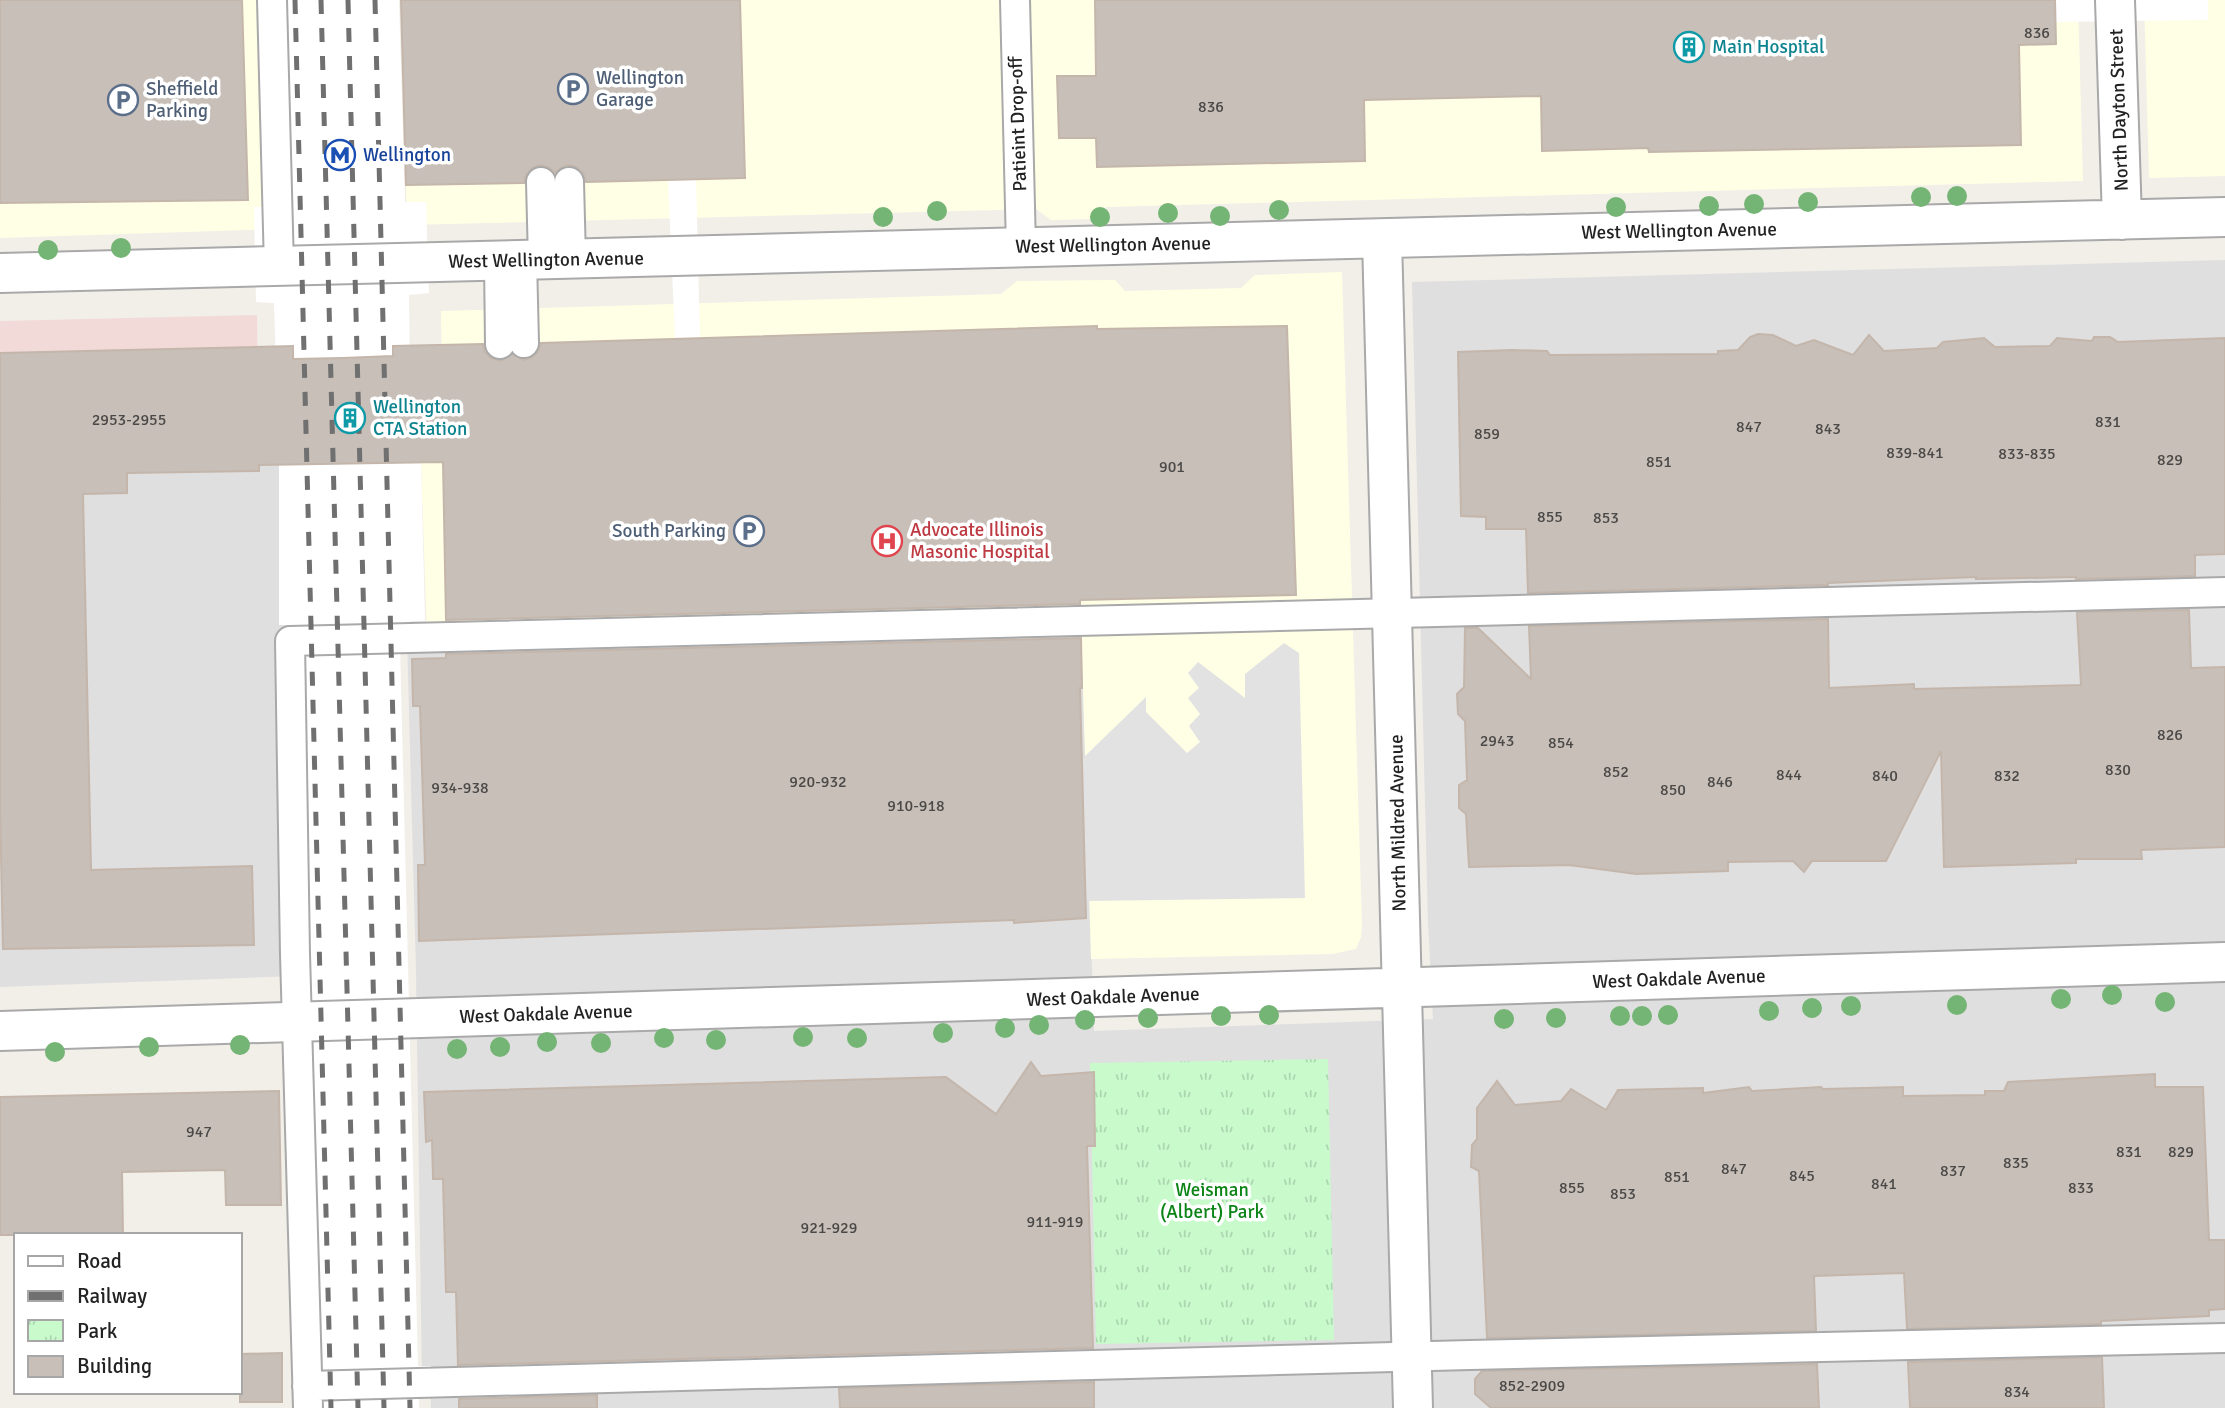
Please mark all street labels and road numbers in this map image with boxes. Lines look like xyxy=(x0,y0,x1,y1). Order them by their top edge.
street label: North Dayton Street xyxy=(2104,28,2134,192)
street label: Patieint Drop-off xyxy=(1004,55,1032,192)
street label: West Wellington Avenue xyxy=(1581,217,1777,245)
street label: West Wellington Avenue xyxy=(1015,231,1211,259)
street label: West Wellington Avenue xyxy=(448,246,644,274)
street label: North Mildred Avenue xyxy=(1384,734,1412,912)
street label: West Oakdale Avenue xyxy=(1592,964,1766,994)
street label: West Oakdale Avenue xyxy=(1026,982,1200,1012)
street label: West Oakdale Avenue xyxy=(459,999,633,1029)

